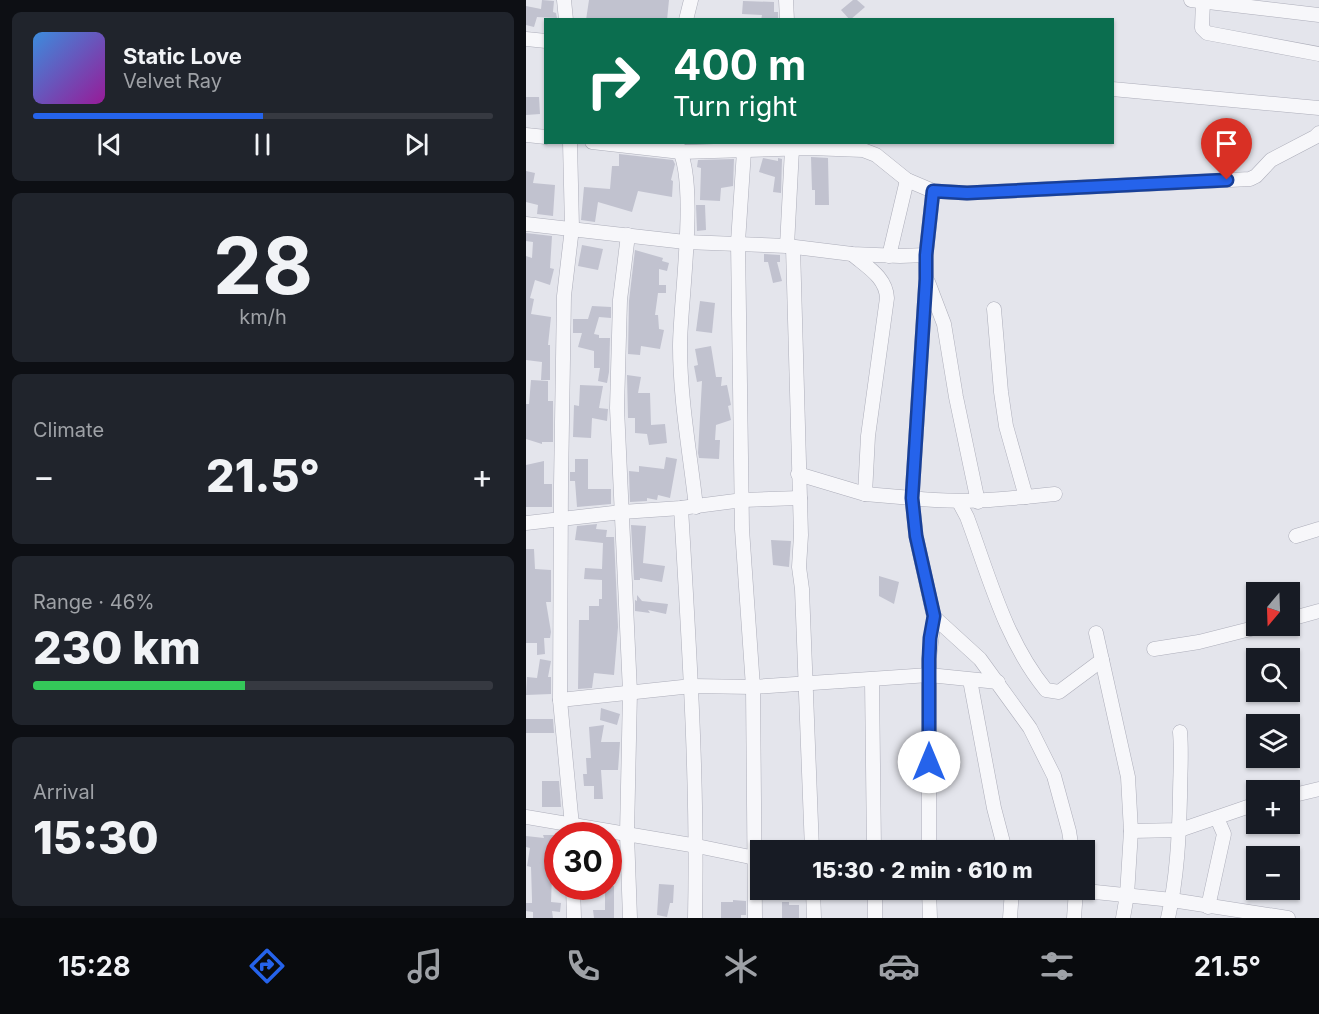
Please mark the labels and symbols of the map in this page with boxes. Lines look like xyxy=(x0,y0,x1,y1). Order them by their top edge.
pin xyxy=(1201,118,1252,180)
north arrow xyxy=(1246,582,1300,636)
position arrow xyxy=(897,730,961,794)
speed limit sign: 30 xyxy=(544,822,622,900)

